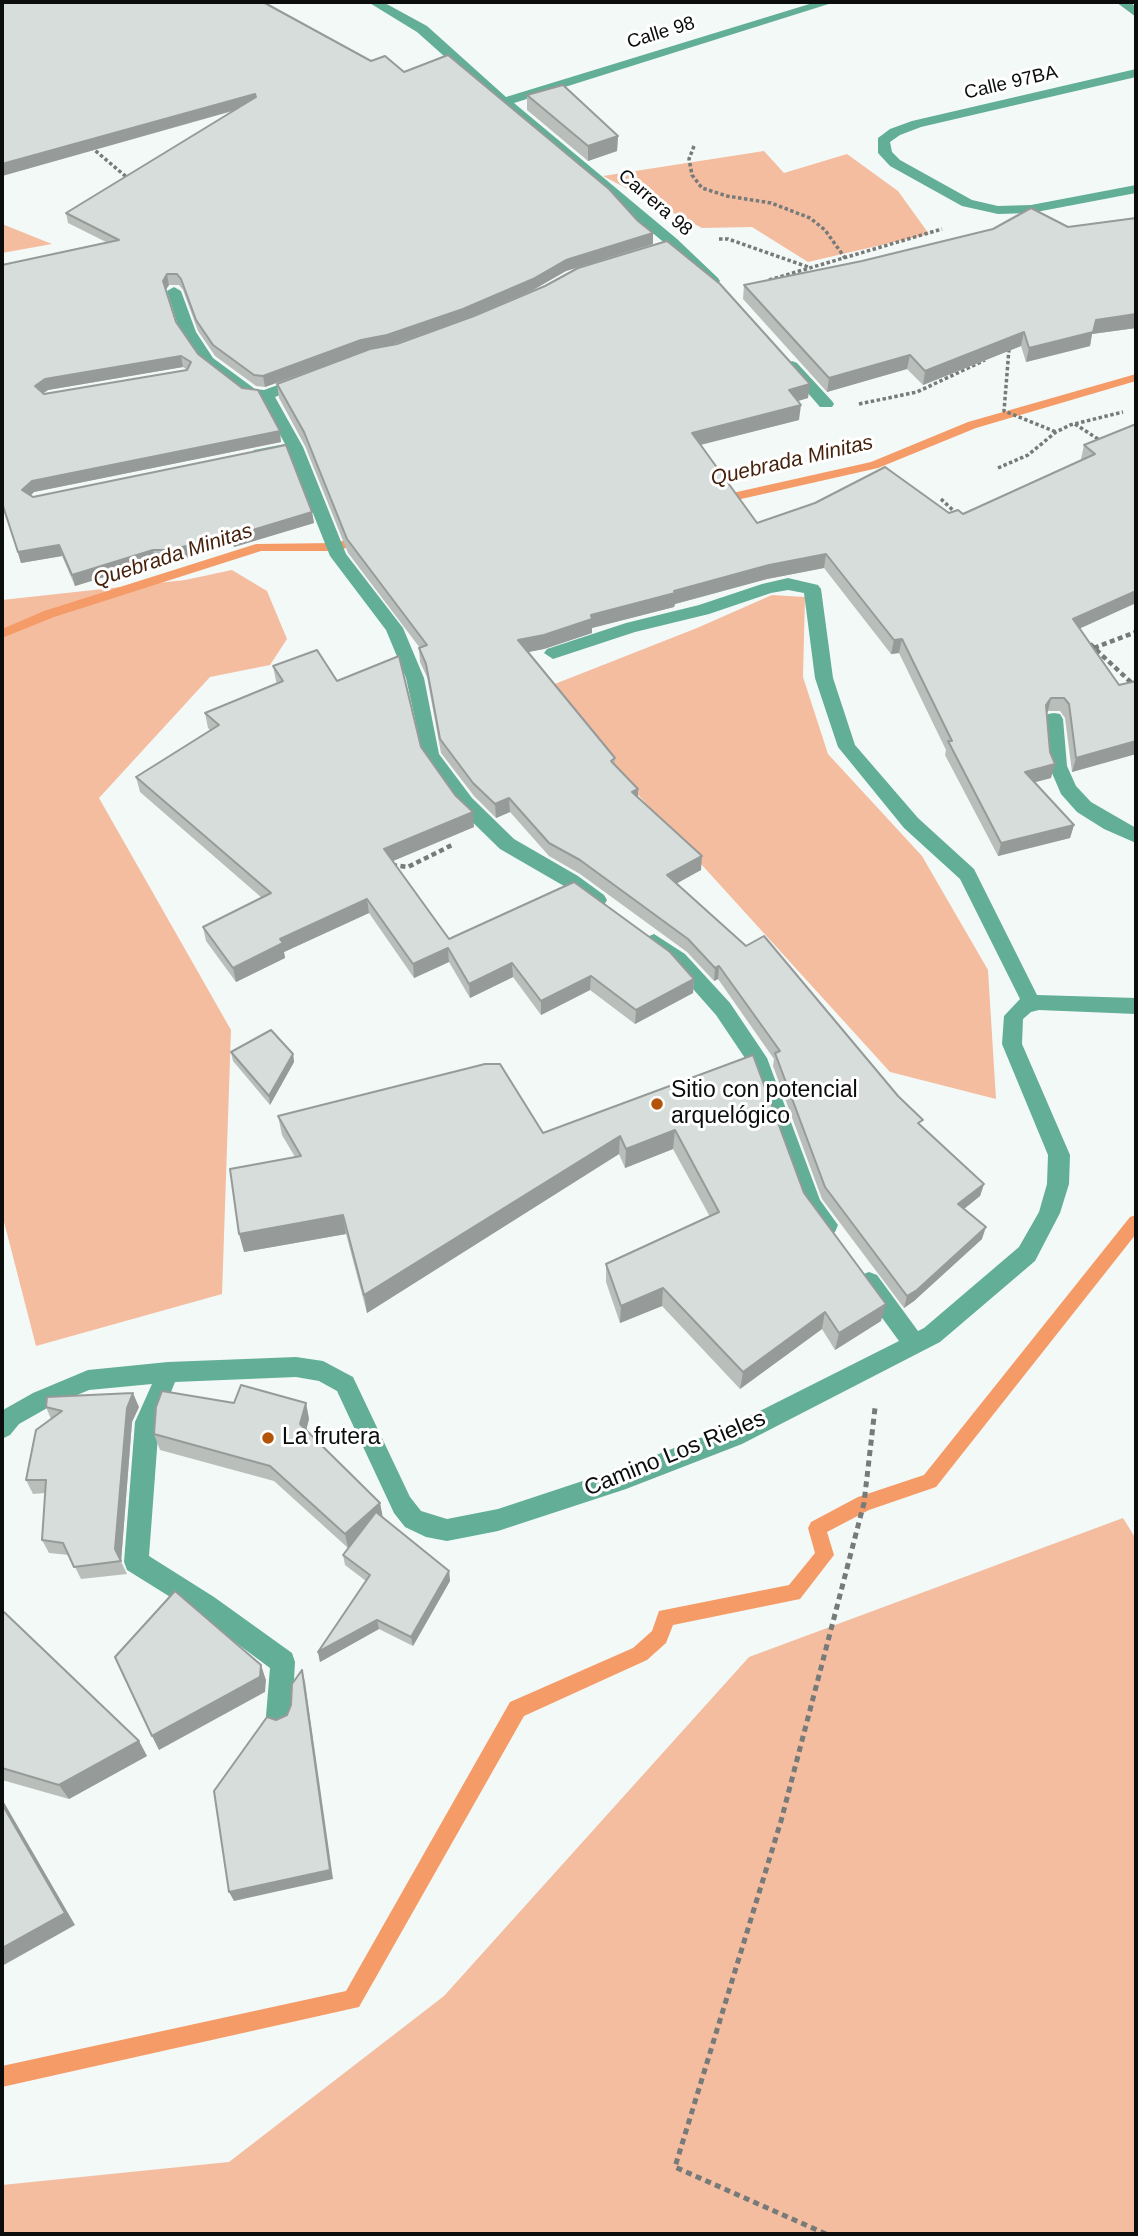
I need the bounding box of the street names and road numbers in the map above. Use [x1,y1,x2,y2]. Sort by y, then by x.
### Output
street label: Calle 98 [624,12,698,54]
street label: Calle 97BA [962,61,1060,105]
street label: Carrera 98 [613,165,697,241]
street label: Camino Los Rieles [580,1405,770,1503]

